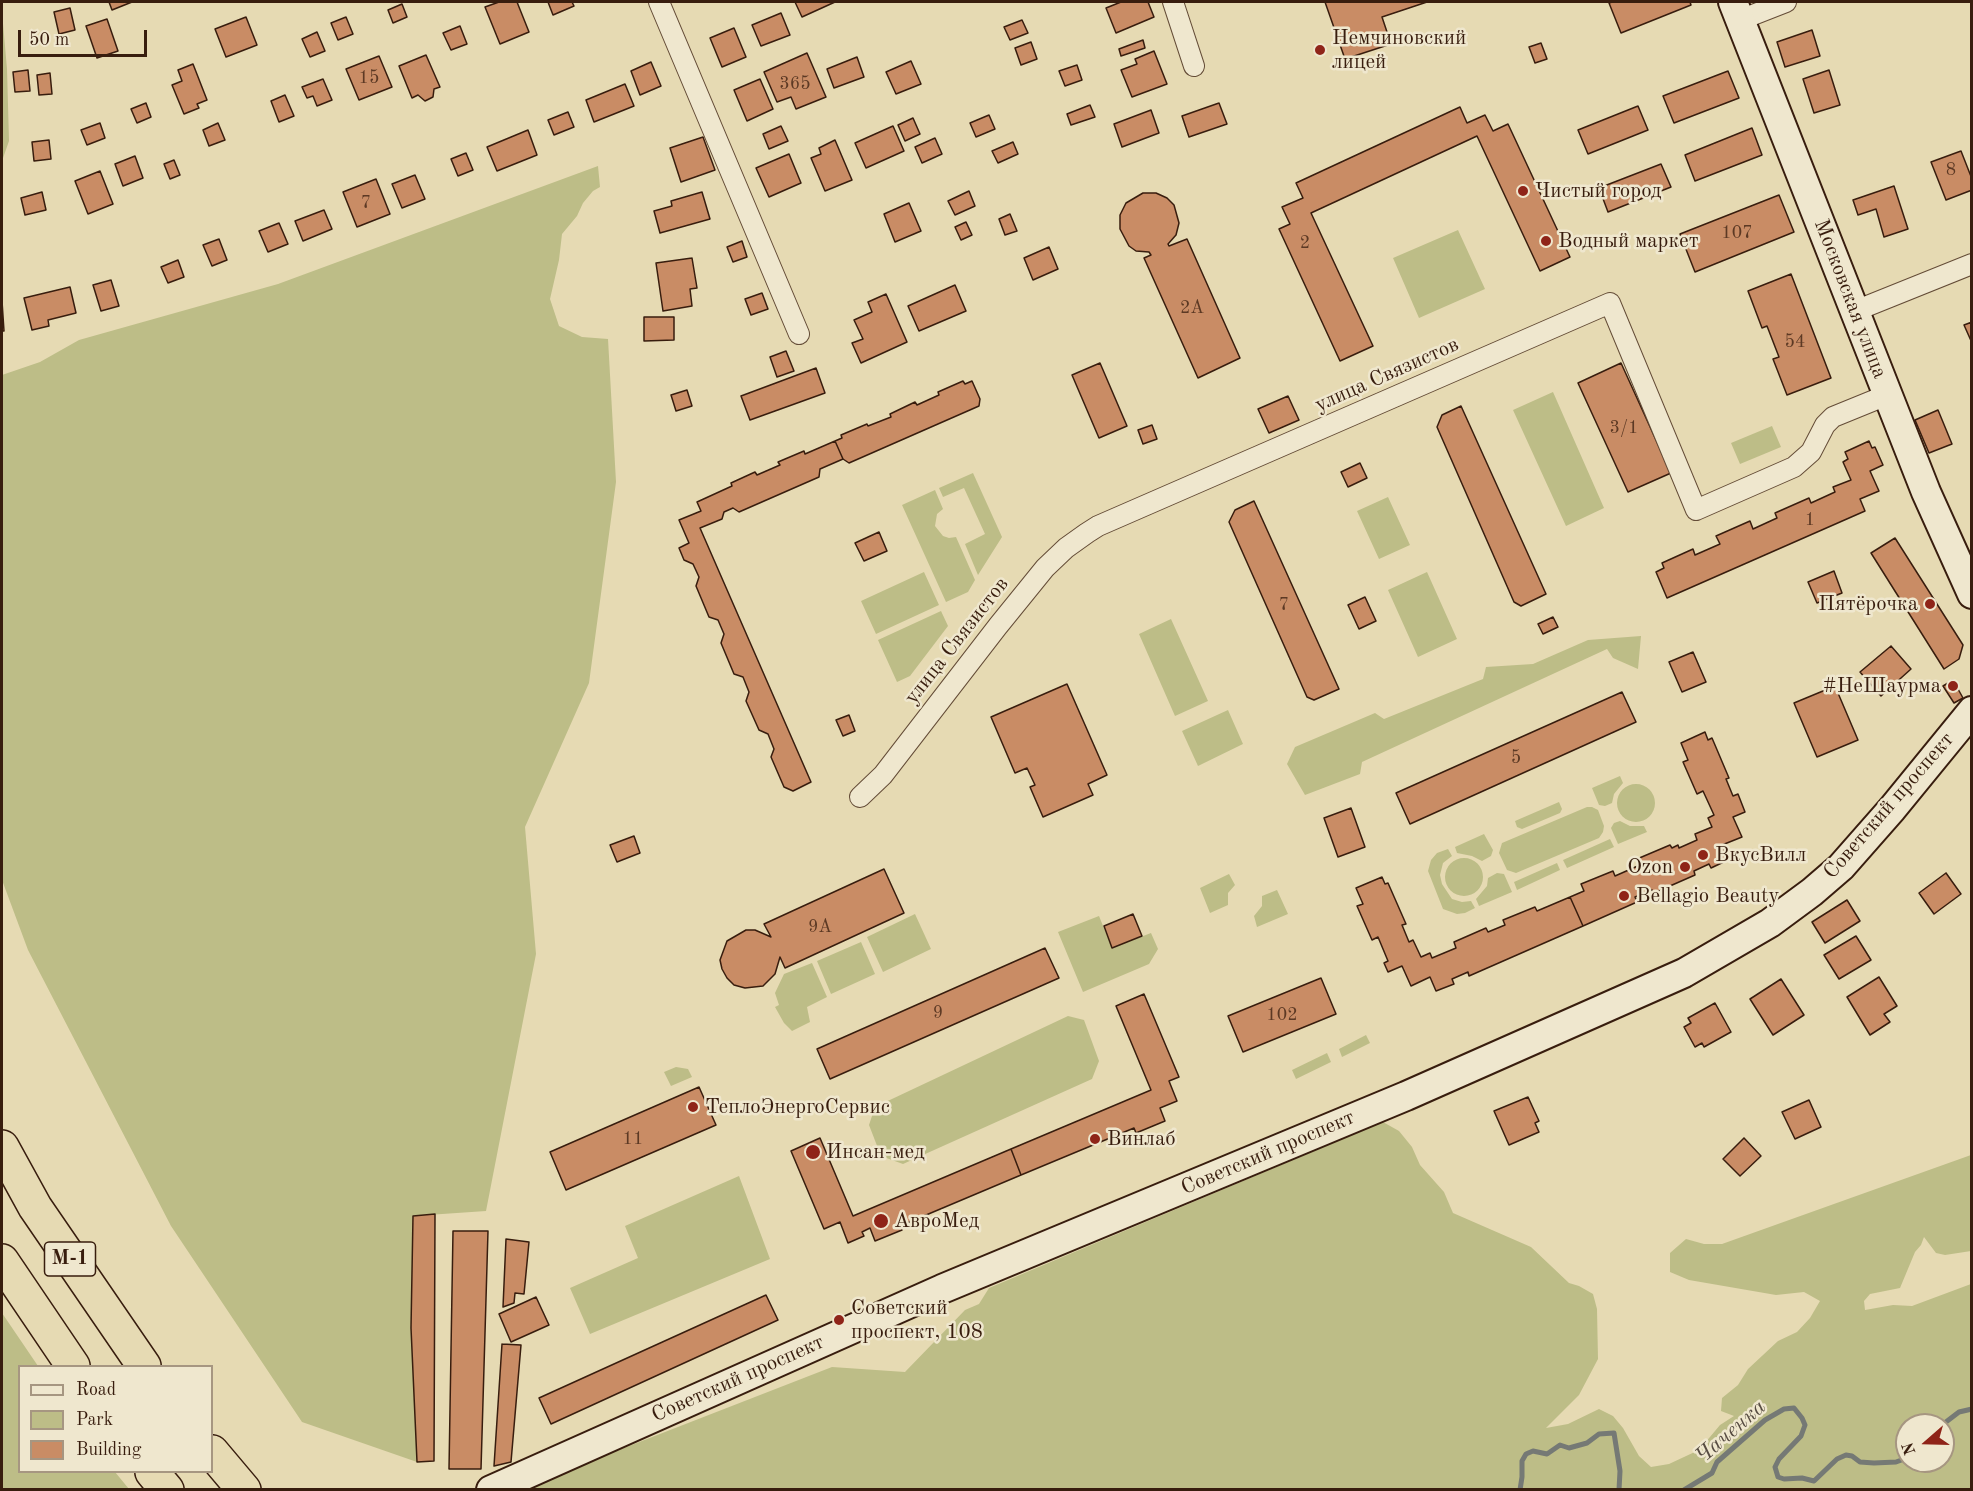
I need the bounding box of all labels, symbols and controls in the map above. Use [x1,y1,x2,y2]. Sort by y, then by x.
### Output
scale bar [21,18,150,56]
place label: Немчиновский лицей [1332,25,1466,75]
text: 50 m [29,31,69,49]
marker: Немчиновский лицей [1313,43,1327,57]
house number: 15 [359,67,379,89]
house number: 365 [779,73,811,95]
house number: 8 [1946,159,1956,181]
place label: Чистый город [1535,178,1661,204]
marker: Чистый город [1516,184,1530,198]
house number: 7 [361,192,371,214]
street label: Московская улица [1808,216,1892,382]
house number: 107 [1721,222,1753,244]
place label: Водный маркет [1558,228,1699,254]
house number: 2 [1300,232,1310,254]
marker: Водный маркет [1539,234,1553,248]
house number: 2А [1180,297,1204,319]
house number: 54 [1785,331,1805,353]
street label: улица Связистов [1311,332,1463,418]
house number: 3/1 [1610,417,1638,439]
house number: 1 [1805,509,1815,531]
street label: улица Связистов [899,572,1015,710]
place label: Пятёрочка [1818,591,1918,617]
house number: 7 [1279,594,1289,616]
marker: Пятёрочка [1923,597,1937,611]
place label: #НеШаурма [1822,673,1941,699]
marker: #НеШаурма [1946,679,1960,693]
street label: Советский проспект [1819,728,1959,884]
house number: 5 [1511,747,1521,769]
place label: ВкусВилл [1715,842,1806,868]
marker: ВкусВилл [1696,848,1710,862]
place label: Ozon [1627,854,1673,880]
marker: Ozon [1678,860,1692,874]
place label: Bellagio Beauty [1636,883,1779,909]
marker: Bellagio Beauty [1617,889,1631,903]
house number: 9А [808,916,832,938]
house number: 9 [933,1002,943,1024]
house number: 102 [1266,1004,1298,1026]
place label: ТеплоЭнергоСервис [705,1094,890,1120]
marker: ТеплоЭнергоСервис [686,1100,700,1114]
street label: Советский проспект [1178,1105,1358,1201]
place label: Винлаб [1107,1126,1176,1152]
house number: 11 [623,1128,643,1150]
marker: Винлаб [1088,1132,1102,1146]
place label: Инсан-мед [826,1139,925,1165]
marker: Инсан-мед [804,1143,822,1161]
place label: АвроМед [894,1208,979,1234]
marker: АвроМед [872,1212,890,1230]
road number: М-1 [44,1242,96,1276]
place label: Советский проспект, 108 [851,1295,983,1345]
marker: Советский проспект, 108 [832,1313,846,1327]
street label: Советский проспект [648,1330,828,1428]
legend [18,1365,213,1473]
text: Road [76,1381,116,1399]
water label: Чаченка [1690,1394,1772,1470]
text: Park [76,1411,113,1429]
north arrow [1895,1413,1955,1473]
text: N [1900,1440,1920,1457]
text: Building [76,1441,141,1459]

